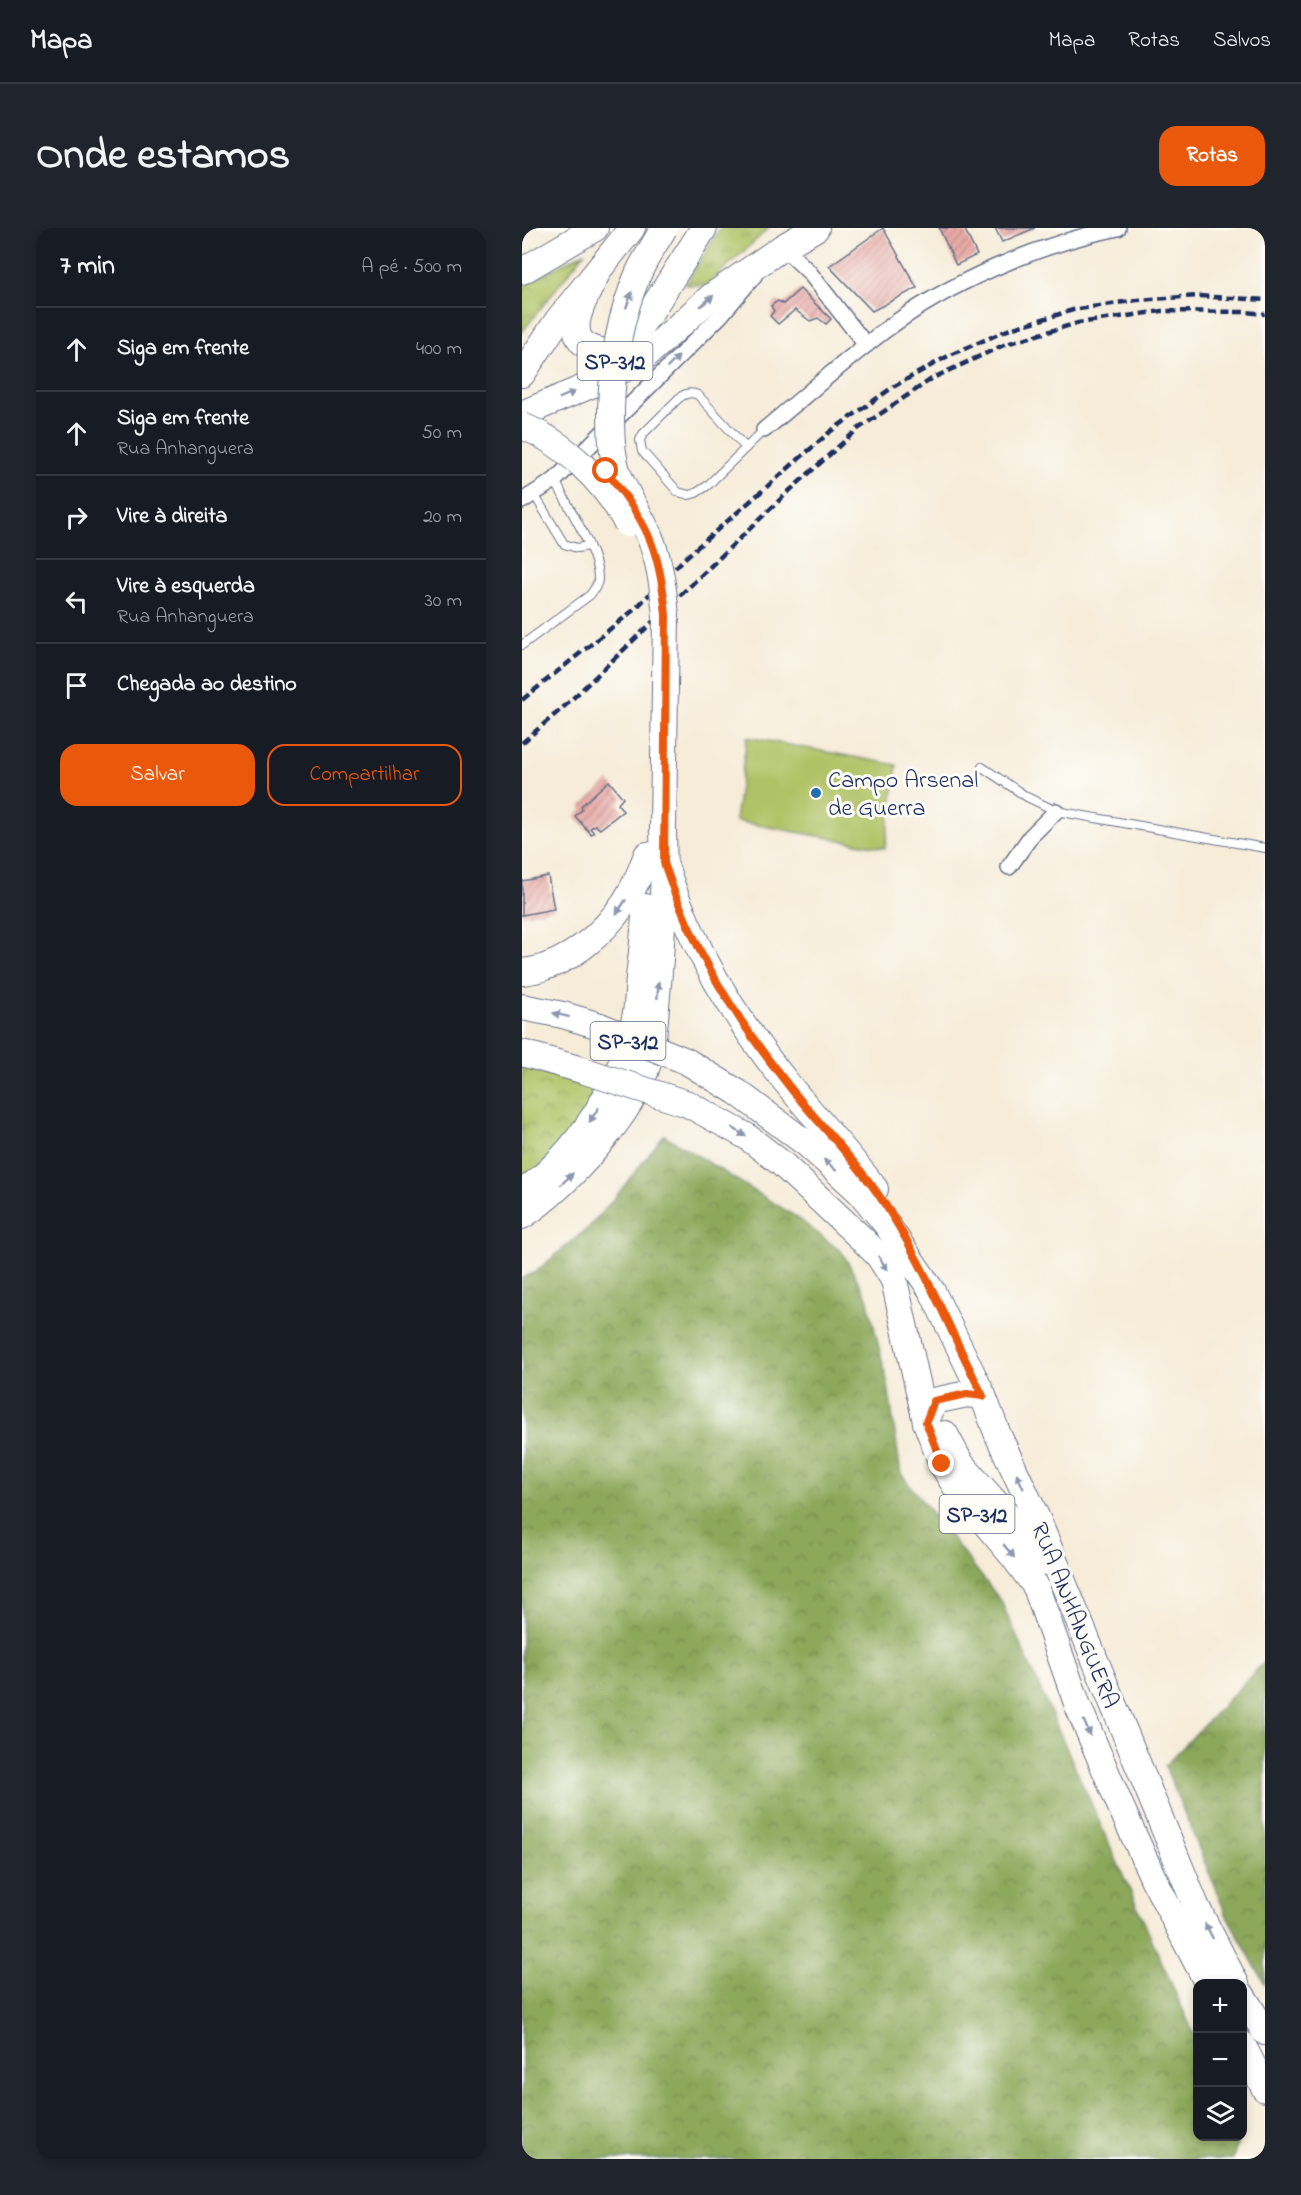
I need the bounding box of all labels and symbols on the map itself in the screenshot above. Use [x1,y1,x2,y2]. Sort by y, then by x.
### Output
one-way arrow [624,291,634,309]
one-way arrow [699,295,714,308]
road number: SP-312 [578,342,652,380]
one-way arrow [665,356,679,370]
one-way arrow [558,390,576,399]
route start [592,457,618,483]
place label: Campo Arsenal de Guerra [828,764,978,827]
marker: Campo Arsenal de Guerra [809,786,823,800]
one-way arrow [615,899,626,915]
one-way arrow [653,981,663,1000]
one-way arrow [552,1009,571,1019]
road number: SP-312 [590,1022,666,1060]
one-way arrow [589,1106,600,1123]
one-way arrow [731,1127,747,1138]
one-way arrow [823,1159,838,1172]
one-way arrow [560,1172,575,1186]
one-way arrow [877,1255,888,1271]
route end [928,1450,954,1476]
one-way arrow [1015,1471,1025,1489]
road number: SP-312 [940,1495,1014,1533]
street label: RUA ANHANGUERA [1020,1518,1127,1714]
one-way arrow [1002,1543,1015,1559]
one-way arrow [1082,1719,1092,1737]
one-way arrow [1204,1923,1214,1940]

